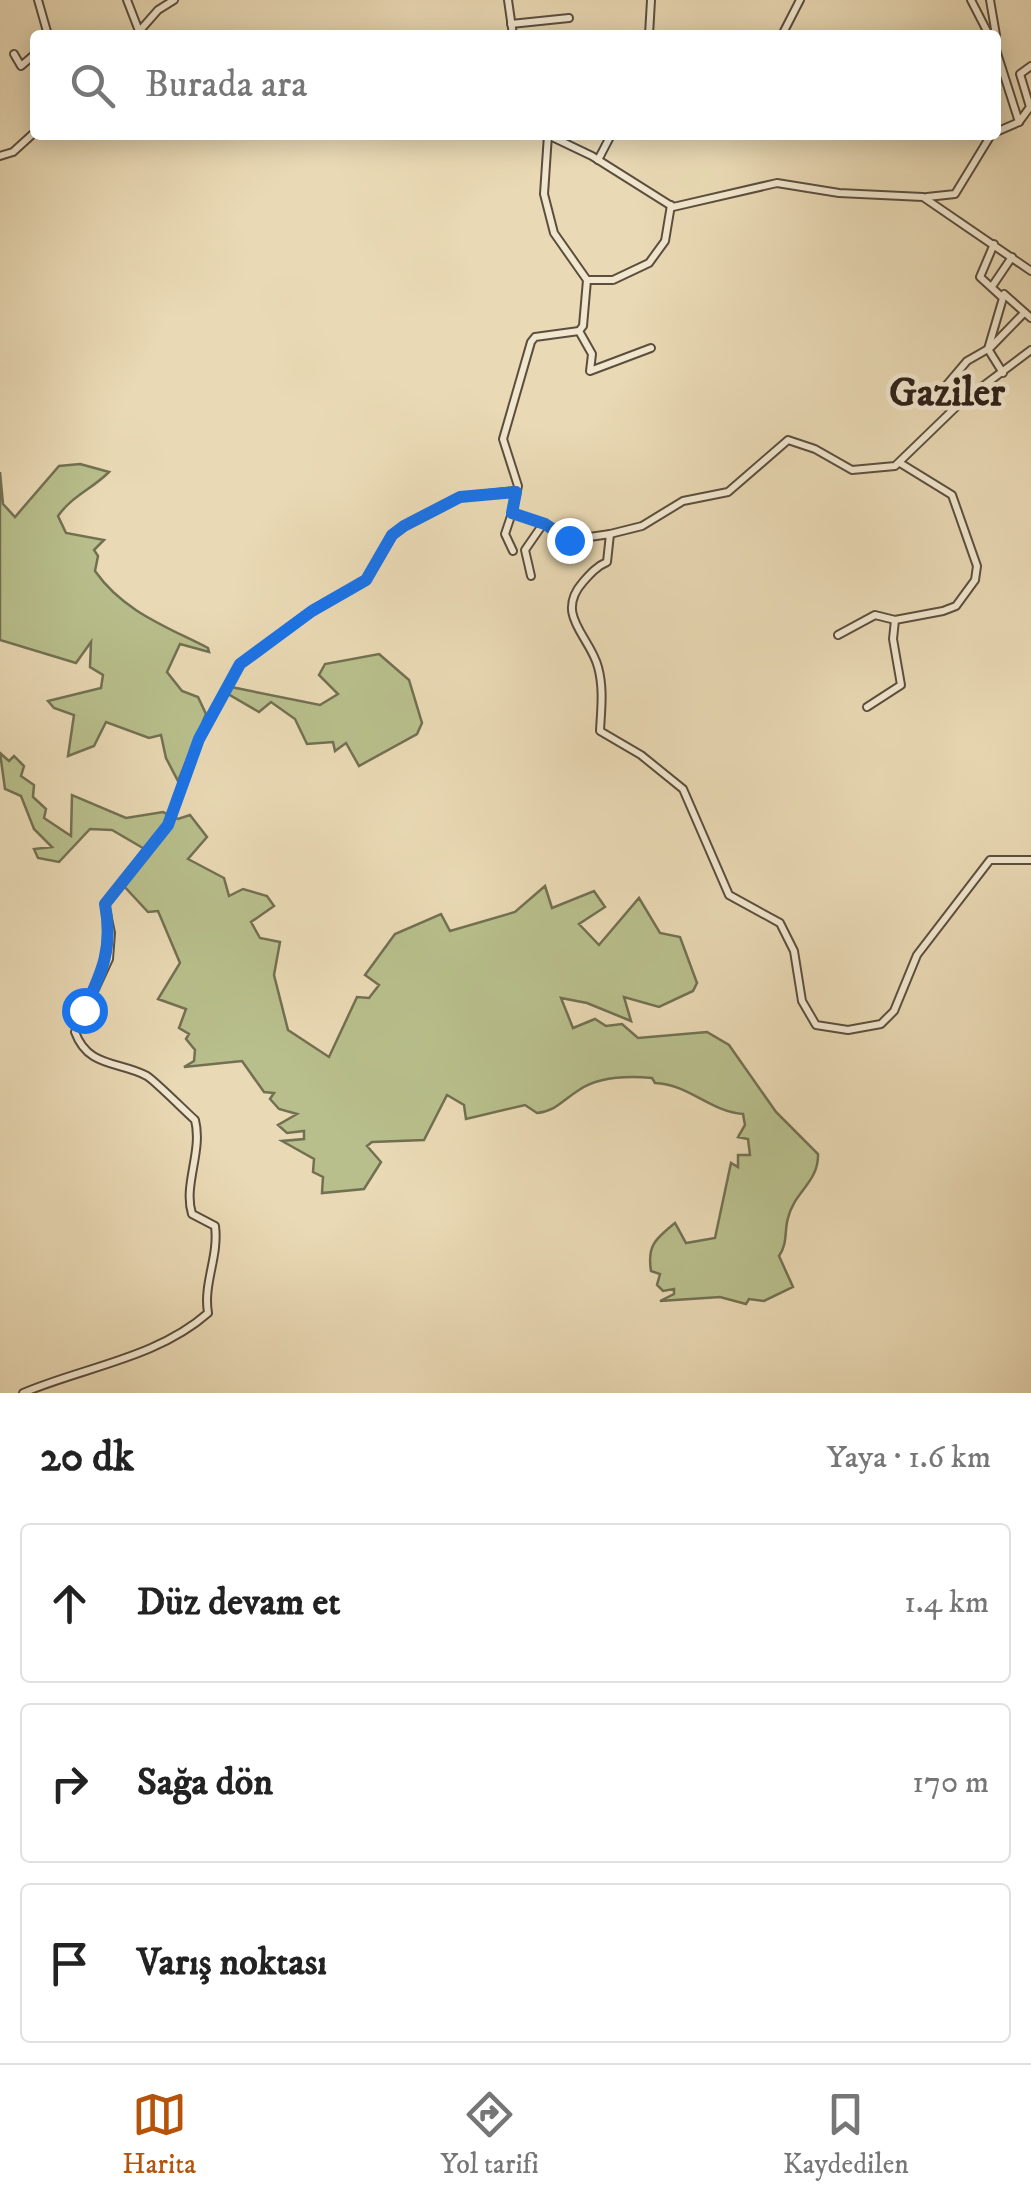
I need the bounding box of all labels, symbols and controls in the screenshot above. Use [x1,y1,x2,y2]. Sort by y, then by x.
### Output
search box [30,30,1001,140]
icon: search [65,58,120,113]
text: Burada ara [145,61,307,109]
district label: Gaziler [889,369,1006,419]
route end [547,518,593,564]
route start [62,988,108,1034]
text: 20 dk [40,1432,134,1484]
text: Yaya · 1.6 km [826,1438,991,1478]
icon: ahead [42,1576,97,1631]
text: Düz devam et [137,1579,340,1627]
text: 1.4 km [904,1583,989,1623]
icon: right [42,1756,97,1811]
text: Sağa dön [137,1759,273,1807]
text: 170 m [912,1763,989,1803]
icon: arrive [42,1936,97,1991]
text: Varış noktası [137,1939,327,1987]
tab: Harita [122,2087,196,2182]
tab: Yol tarifi [440,2087,539,2182]
tab: Kaydedilen [783,2087,909,2182]

